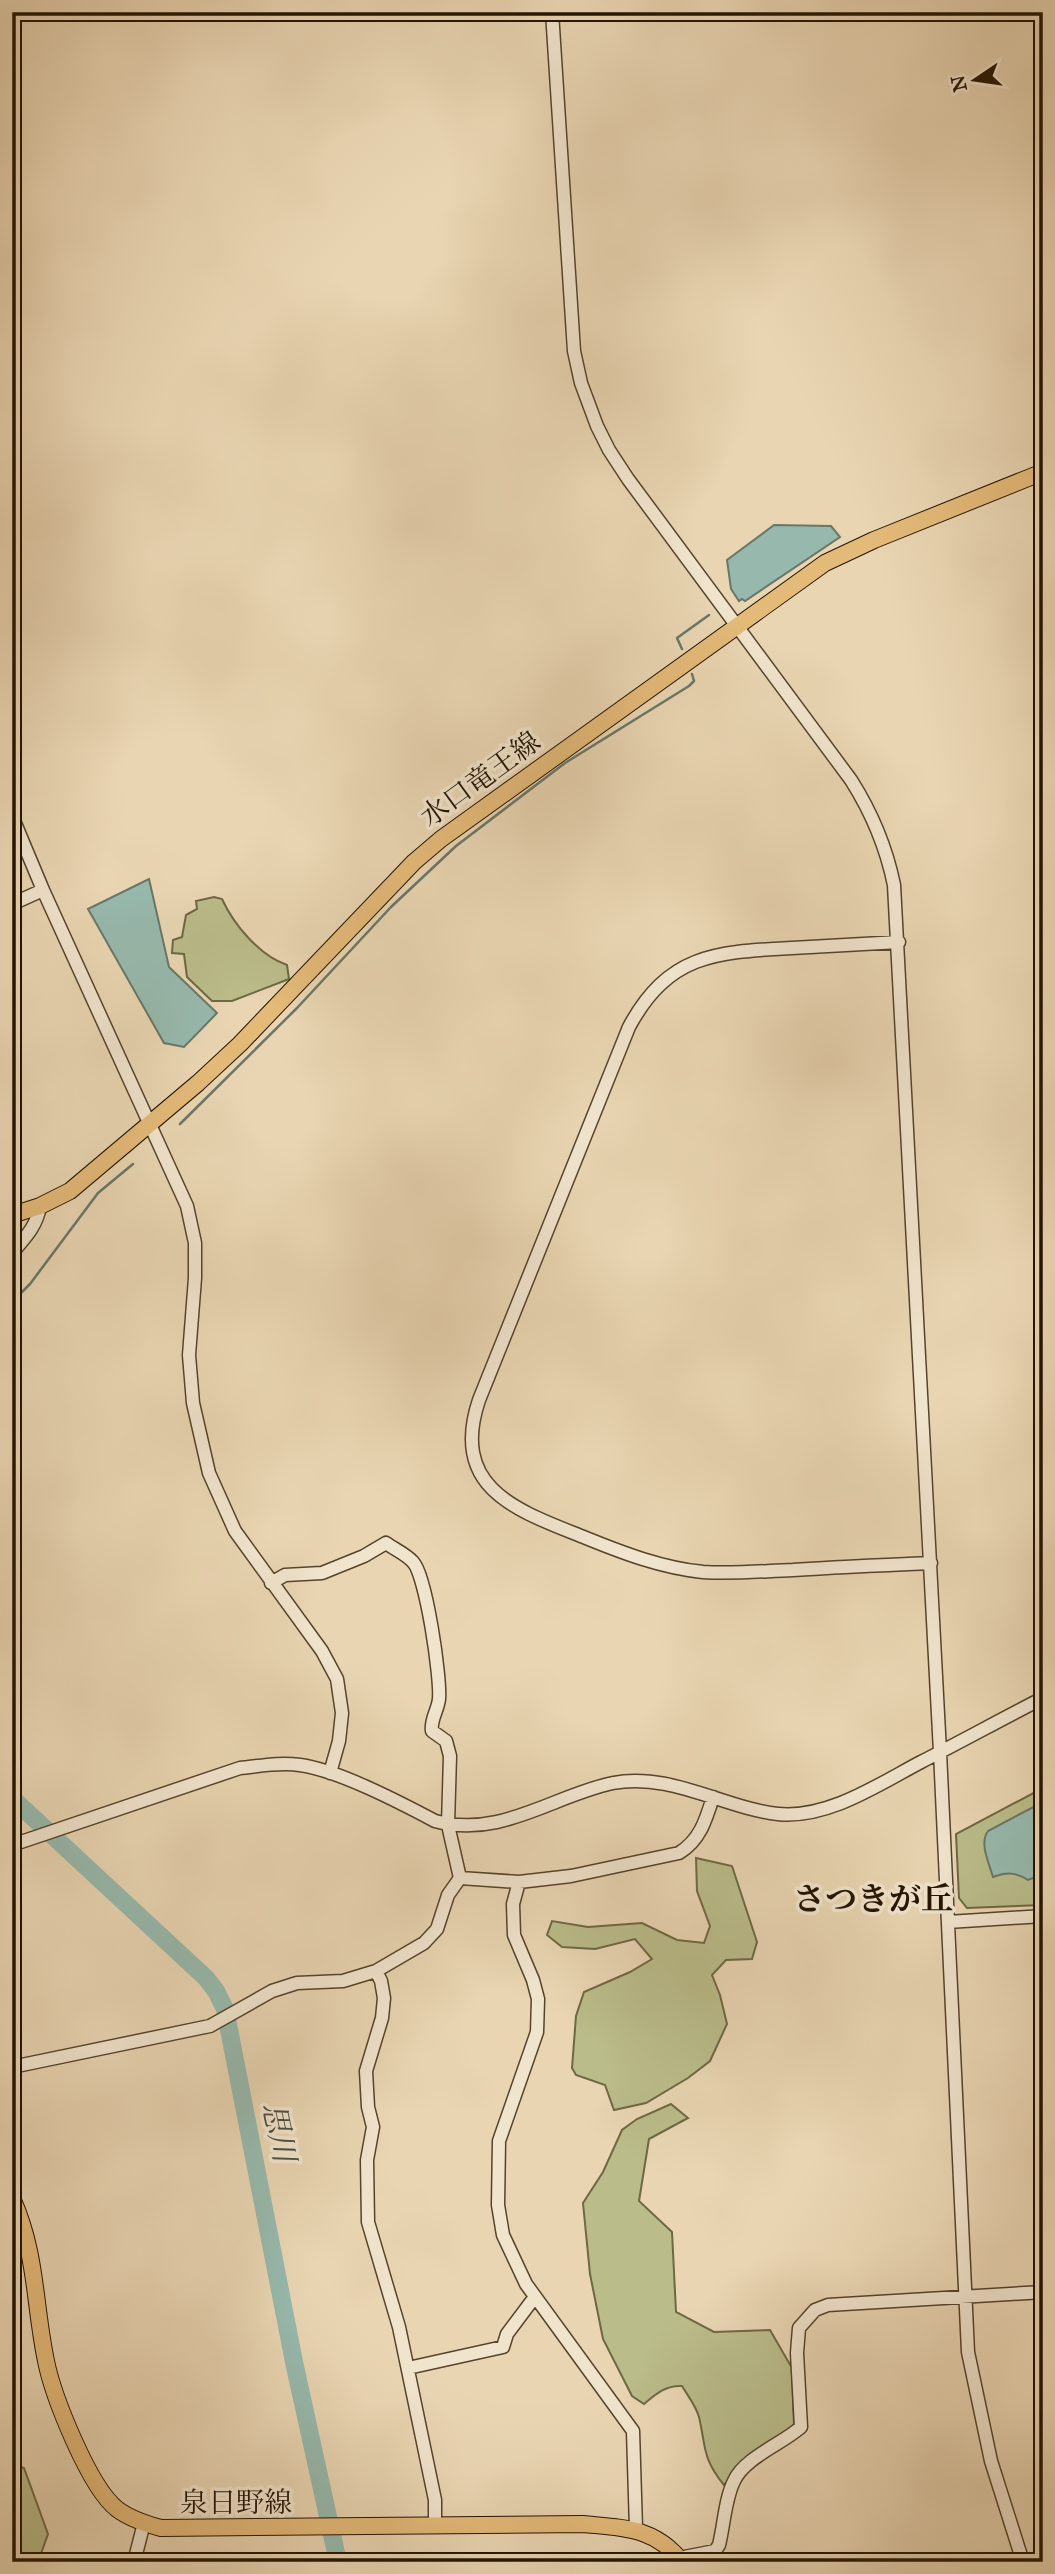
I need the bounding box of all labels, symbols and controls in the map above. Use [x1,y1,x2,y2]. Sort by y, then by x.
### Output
north arrow [940,46,1010,116]
text: N [946,73,972,94]
street label: 水口竜王線 [413,724,547,834]
district label: さつきが丘 [793,1880,953,1919]
water label: 思川 [255,2099,303,2168]
street label: 泉日野線 [180,2485,292,2520]

